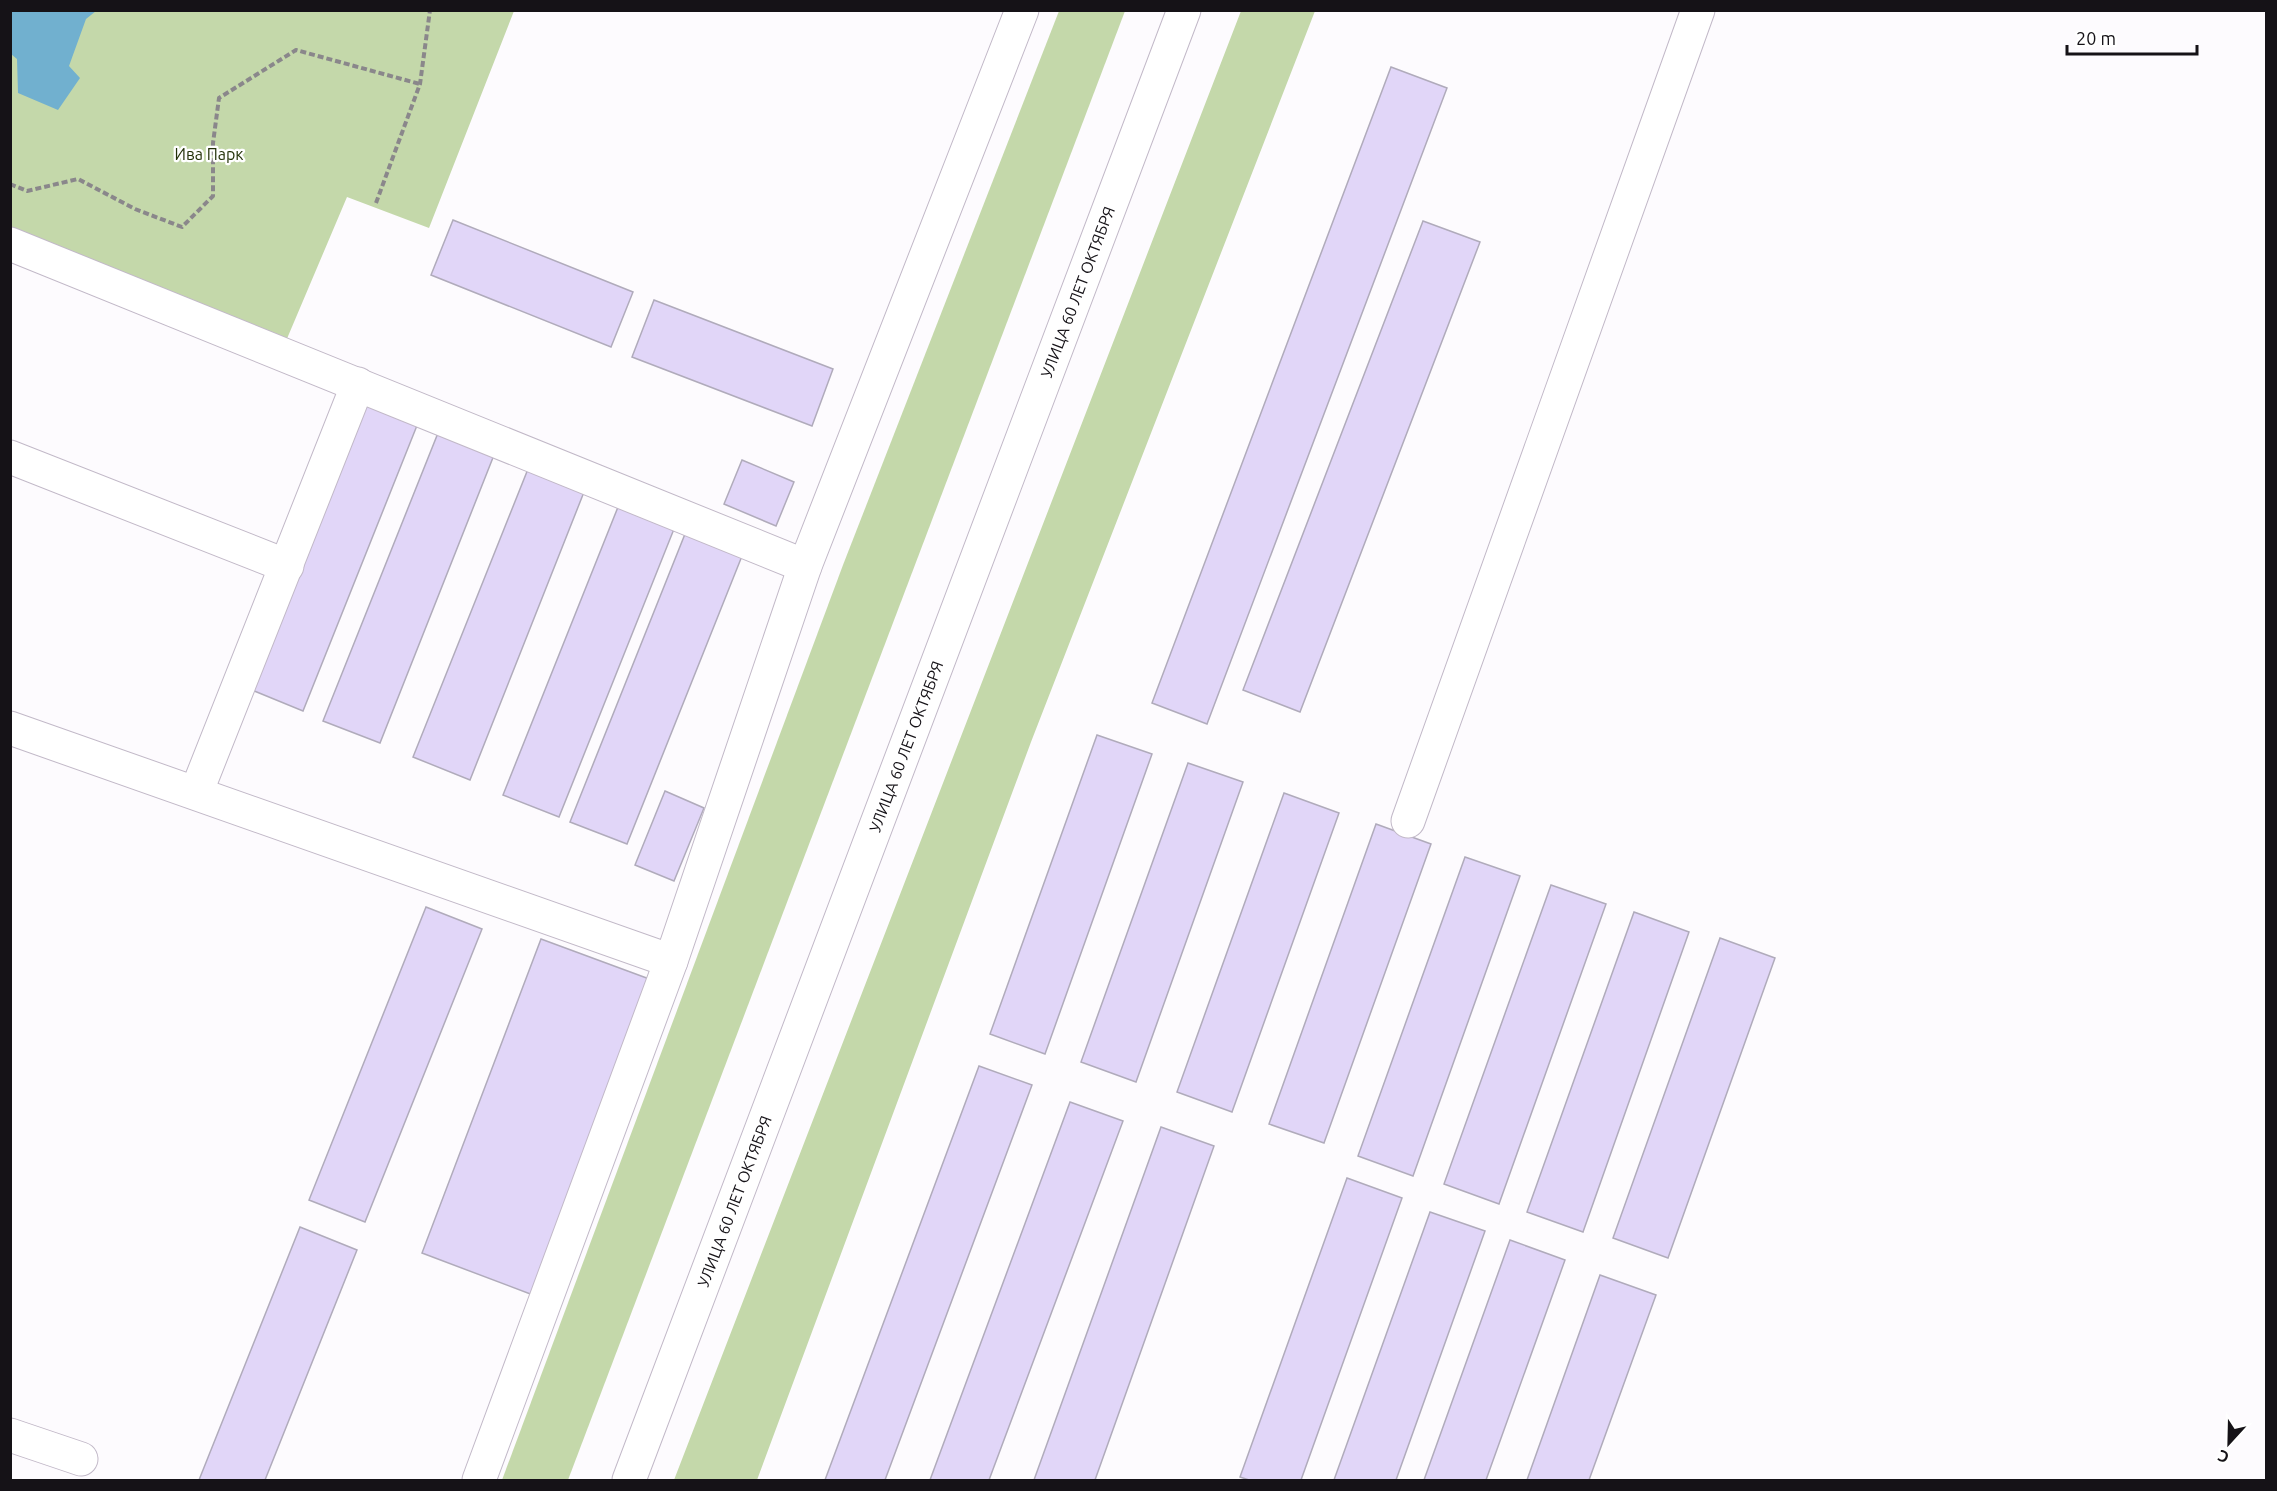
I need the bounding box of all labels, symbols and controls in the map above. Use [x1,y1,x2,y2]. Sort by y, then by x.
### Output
scale bar [2067,18,2198,56]
text: 20 m [2076,28,2116,48]
park label: Ива Парк [174,145,244,163]
street label: УЛИЦА 60 ЛЕТ ОКТЯБРЯ [1037,204,1118,380]
street label: УЛИЦА 60 ЛЕТ ОКТЯБРЯ [865,658,946,835]
street label: УЛИЦА 60 ЛЕТ ОКТЯБРЯ [694,1113,775,1289]
north arrow [2199,1413,2259,1473]
text: С [2215,1447,2231,1467]

